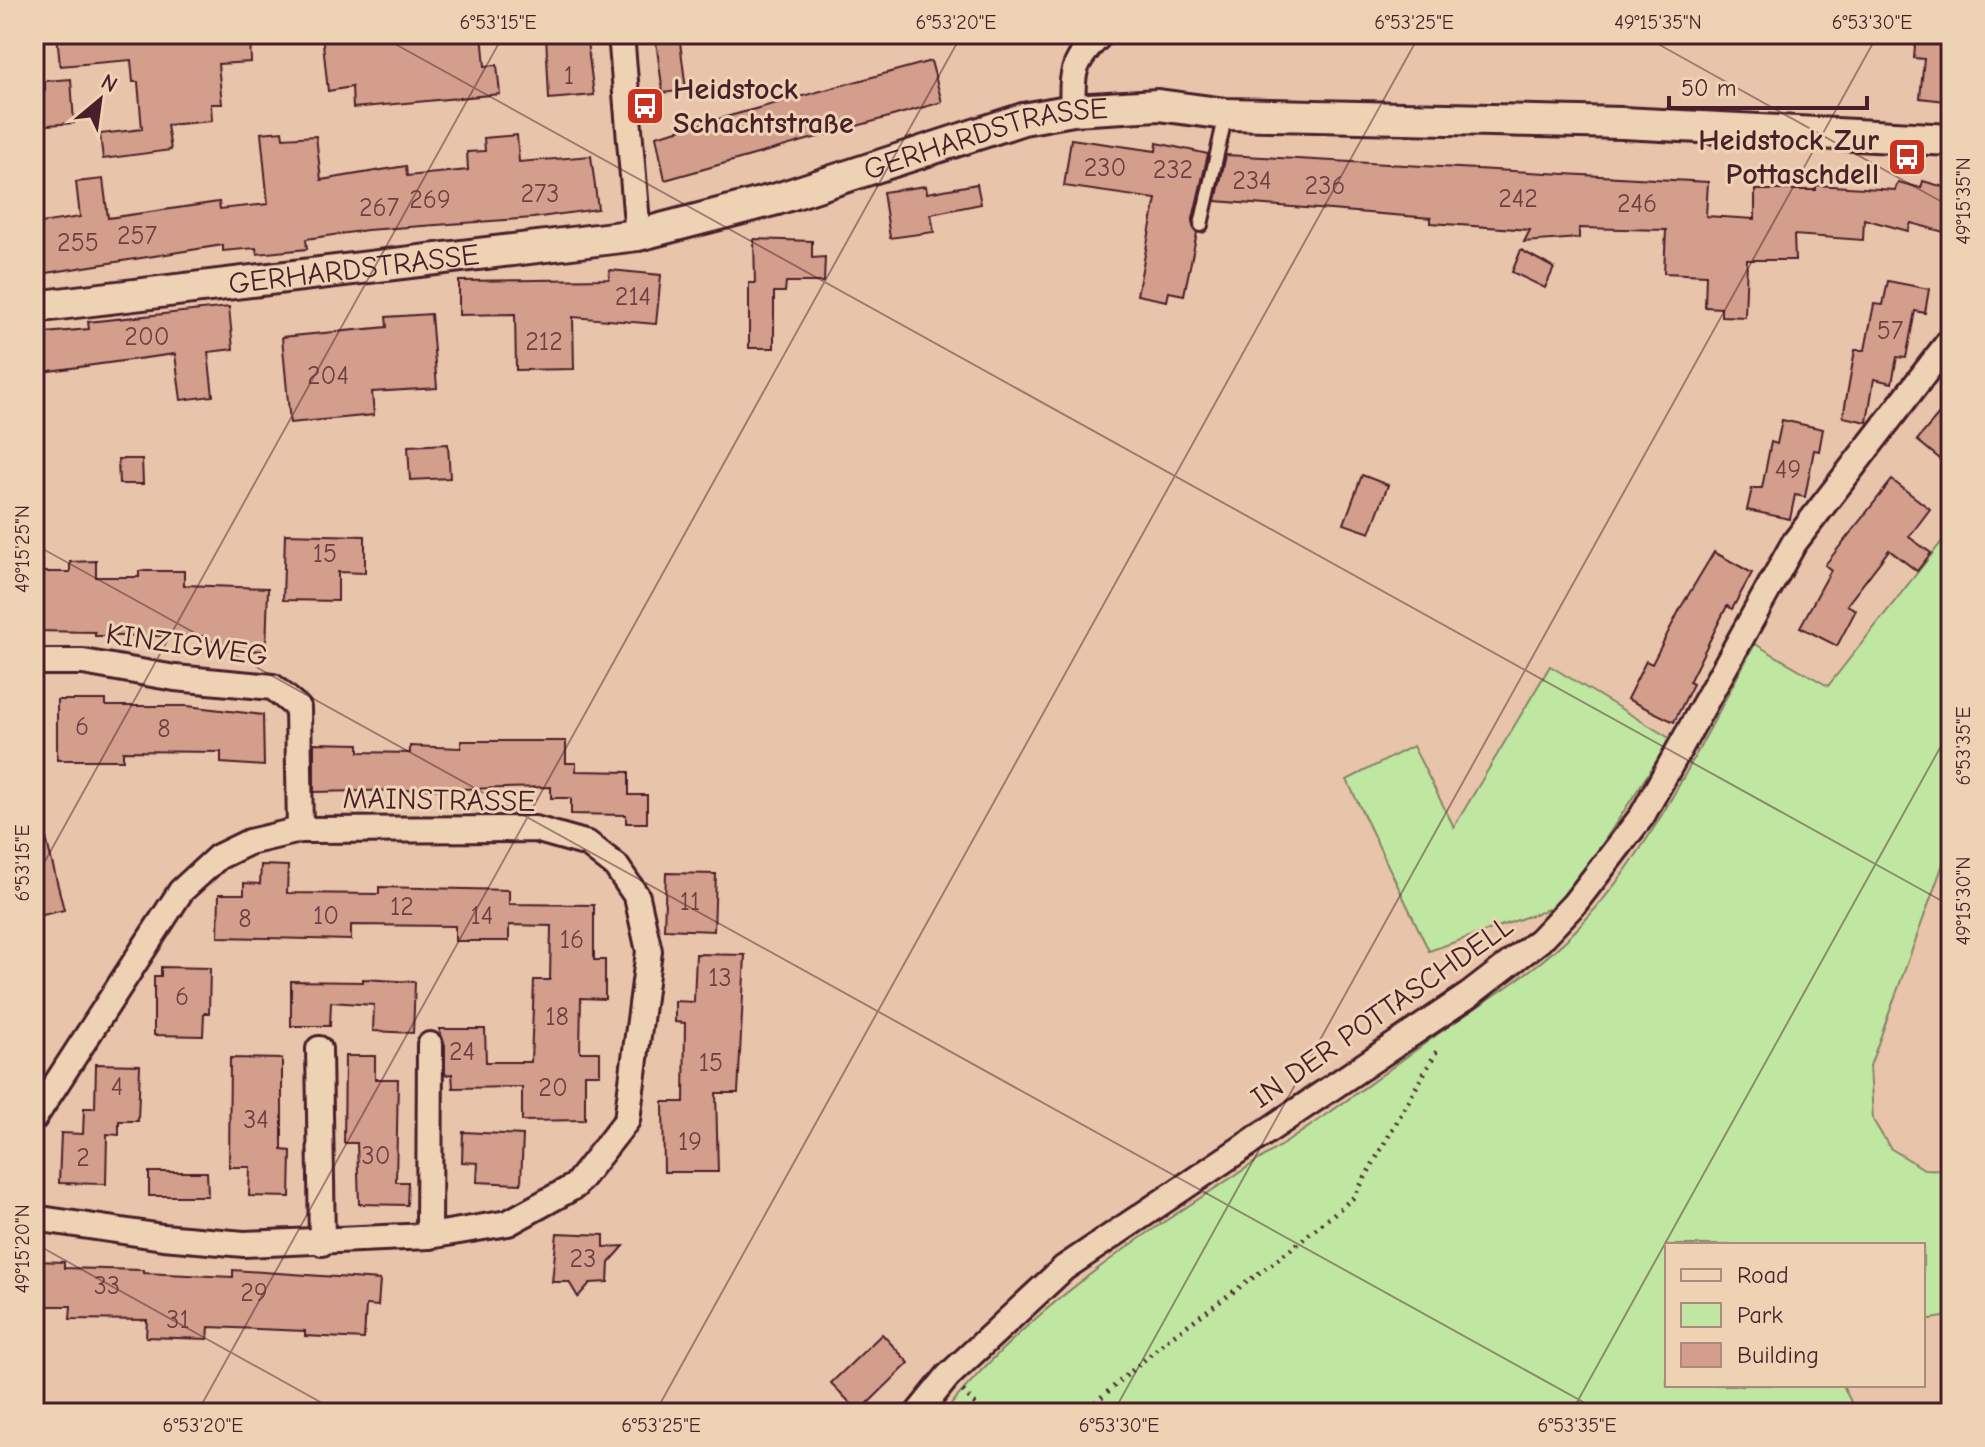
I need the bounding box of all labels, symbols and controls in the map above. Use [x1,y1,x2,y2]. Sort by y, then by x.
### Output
text: 6°53'15"E [460,11,536,34]
text: 6°53'20"E [916,11,996,34]
text: 6°53'25"E [1374,11,1454,34]
text: 49°15'35"N [1614,11,1702,34]
text: 6°53'30"E [1832,11,1912,34]
north arrow [60,60,140,140]
scale bar [1669,60,1867,110]
house number: 1 [564,61,574,91]
text: N [97,69,122,98]
place label: Heidstock Schachtstraße [673,72,854,141]
text: 50 m [1681,74,1737,102]
bus stop icon: Heidstock Schachtstraße [624,85,666,127]
street label: GERHARDSTRASSE [859,90,1109,187]
place label: Heidstock Zur Pottaschdell [1698,123,1879,192]
bus stop icon: Heidstock Zur Pottaschdell [1886,136,1928,178]
house number: 230 [1084,153,1126,183]
house number: 232 [1153,155,1193,185]
text: 49°15'35"N [1952,157,1975,245]
house number: 234 [1232,166,1272,196]
house number: 236 [1305,171,1345,201]
house number: 273 [520,179,560,209]
house number: 242 [1498,184,1538,214]
house number: 269 [409,185,451,215]
house number: 246 [1617,189,1657,219]
house number: 267 [359,193,399,223]
house number: 257 [117,221,157,251]
house number: 255 [57,228,99,258]
street label: GERHARDSTRASSE [226,237,481,301]
house number: 214 [615,282,651,312]
house number: 57 [1877,316,1903,346]
house number: 200 [124,322,170,352]
house number: 212 [525,327,563,357]
house number: 204 [307,361,349,391]
house number: 49 [1775,455,1801,485]
text: 49°15'25"N [11,505,34,593]
house number: 15 [313,539,337,569]
street label: KINZIGWEG [104,616,270,674]
text: 6°53'35"E [1952,706,1975,786]
house number: 6 [75,712,89,742]
house number: 8 [157,714,171,744]
street label: MAINSTRASSE [342,781,536,819]
text: 6°53'15"E [11,825,34,901]
text: 49°15'30"N [1952,857,1975,945]
house number: 11 [680,887,700,917]
house number: 12 [390,892,414,922]
house number: 10 [313,901,339,931]
house number: 14 [471,901,493,931]
house number: 8 [238,904,252,934]
street label: IN DER POTTASCHDELL [1244,908,1520,1116]
house number: 16 [560,925,584,955]
house number: 13 [708,963,732,993]
house number: 6 [175,982,189,1012]
house number: 18 [545,1002,569,1032]
house number: 24 [449,1037,475,1067]
house number: 15 [699,1048,723,1078]
house number: 4 [111,1072,123,1102]
house number: 20 [538,1073,568,1103]
house number: 34 [243,1105,269,1135]
house number: 19 [678,1127,702,1157]
house number: 30 [362,1141,391,1171]
house number: 2 [76,1143,90,1173]
text: 49°15'20"N [11,1204,34,1294]
legend [1665,1243,1925,1387]
house number: 23 [570,1244,596,1274]
text: Road [1737,1261,1789,1289]
house number: 33 [94,1271,120,1301]
house number: 29 [240,1278,268,1308]
text: Park [1737,1301,1783,1329]
house number: 31 [166,1305,190,1335]
text: Building [1737,1341,1819,1369]
text: 6°53'20"E [163,1414,243,1437]
text: 6°53'25"E [621,1414,701,1437]
text: 6°53'30"E [1079,1414,1159,1437]
text: 6°53'35"E [1537,1414,1617,1437]

